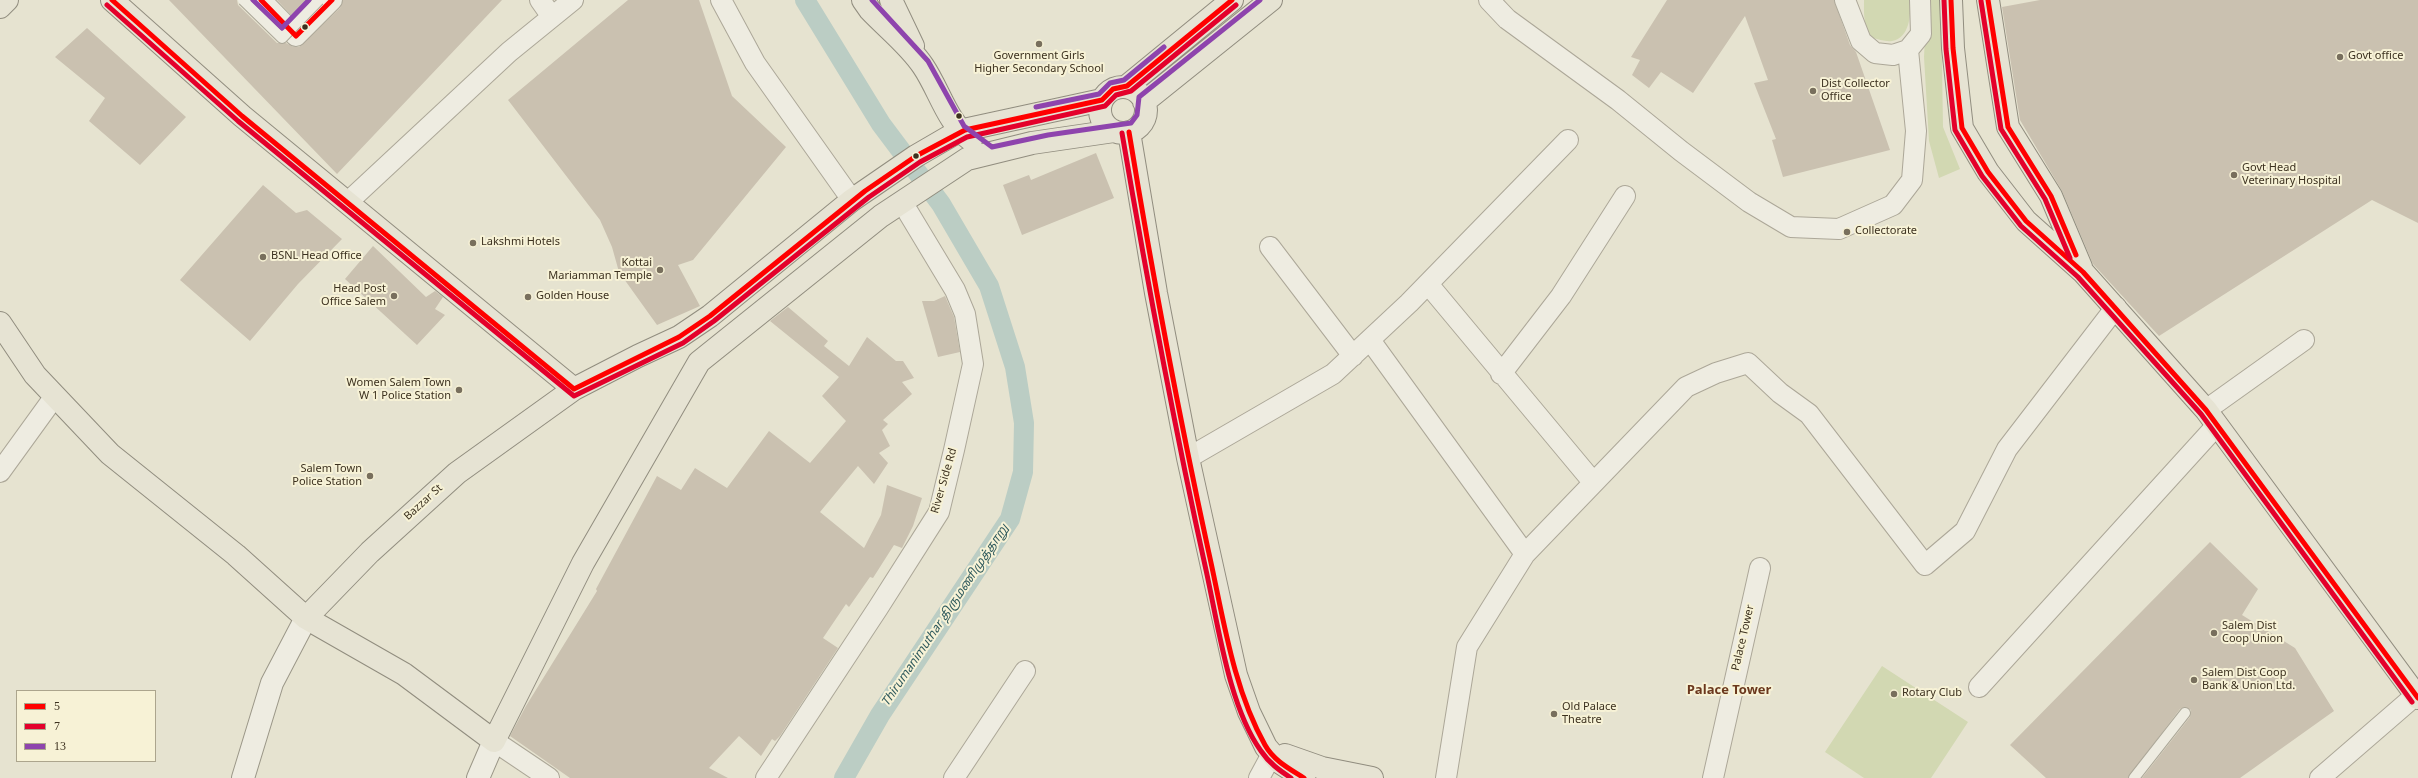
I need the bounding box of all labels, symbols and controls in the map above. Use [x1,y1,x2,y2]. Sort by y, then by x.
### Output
unlabelled marker [300,22,310,32]
marker: Government Girls Higher Secondary School [1034,39,1044,49]
place label: Government Girls Higher Secondary School [974,50,1104,76]
place label: Govt office [2348,50,2403,64]
marker: Govt office [2335,52,2345,62]
place label: Dist Collector Office [1821,78,1890,104]
marker: Dist Collector Office [1808,86,1818,96]
unlabelled marker [954,111,964,121]
unlabelled marker [911,151,921,161]
place label: Govt Head Veterinary Hospital [2242,162,2341,188]
marker: Govt Head Veterinary Hospital [2229,170,2239,180]
place label: Collectorate [1855,225,1917,239]
marker: Collectorate [1842,227,1852,237]
place label: Lakshmi Hotels [481,236,560,250]
marker: Lakshmi Hotels [468,238,478,248]
place label: BSNL Head Office [271,250,362,264]
marker: BSNL Head Office [258,252,268,262]
place label: Kottai Mariamman Temple [548,257,652,283]
marker: Kottai Mariamman Temple [655,265,665,275]
place label: Head Post Office Salem [321,283,386,309]
place label: Golden House [536,290,609,304]
marker: Head Post Office Salem [389,291,399,301]
marker: Golden House [523,292,533,302]
place label: Women Salem Town W 1 Police Station [347,377,451,403]
marker: Women Salem Town W 1 Police Station [454,385,464,395]
street label: River Side Rd [929,447,961,515]
place label: Salem Town Police Station [292,463,362,489]
marker: Salem Town Police Station [365,471,375,481]
street label: Bazzar St [402,482,446,524]
water label: Thirumanimuthar திருமணிமுத்தாறு [879,522,1013,710]
street label: Palace Tower [1730,604,1758,672]
place label: Salem Dist Coop Union [2222,620,2283,646]
marker: Salem Dist Coop Union [2209,628,2219,638]
place label: Salem Dist Coop Bank & Union Ltd. [2202,667,2295,693]
marker: Salem Dist Coop Bank & Union Ltd. [2189,675,2199,685]
district label: Palace Tower [1687,683,1771,699]
place label: Rotary Club [1902,687,1962,701]
marker: Rotary Club [1889,689,1899,699]
legend [16,690,156,762]
text: 5 [54,699,60,713]
place label: Old Palace Theatre [1562,701,1616,727]
marker: Old Palace Theatre [1549,709,1559,719]
text: 7 [54,719,60,733]
text: 13 [54,739,66,753]

